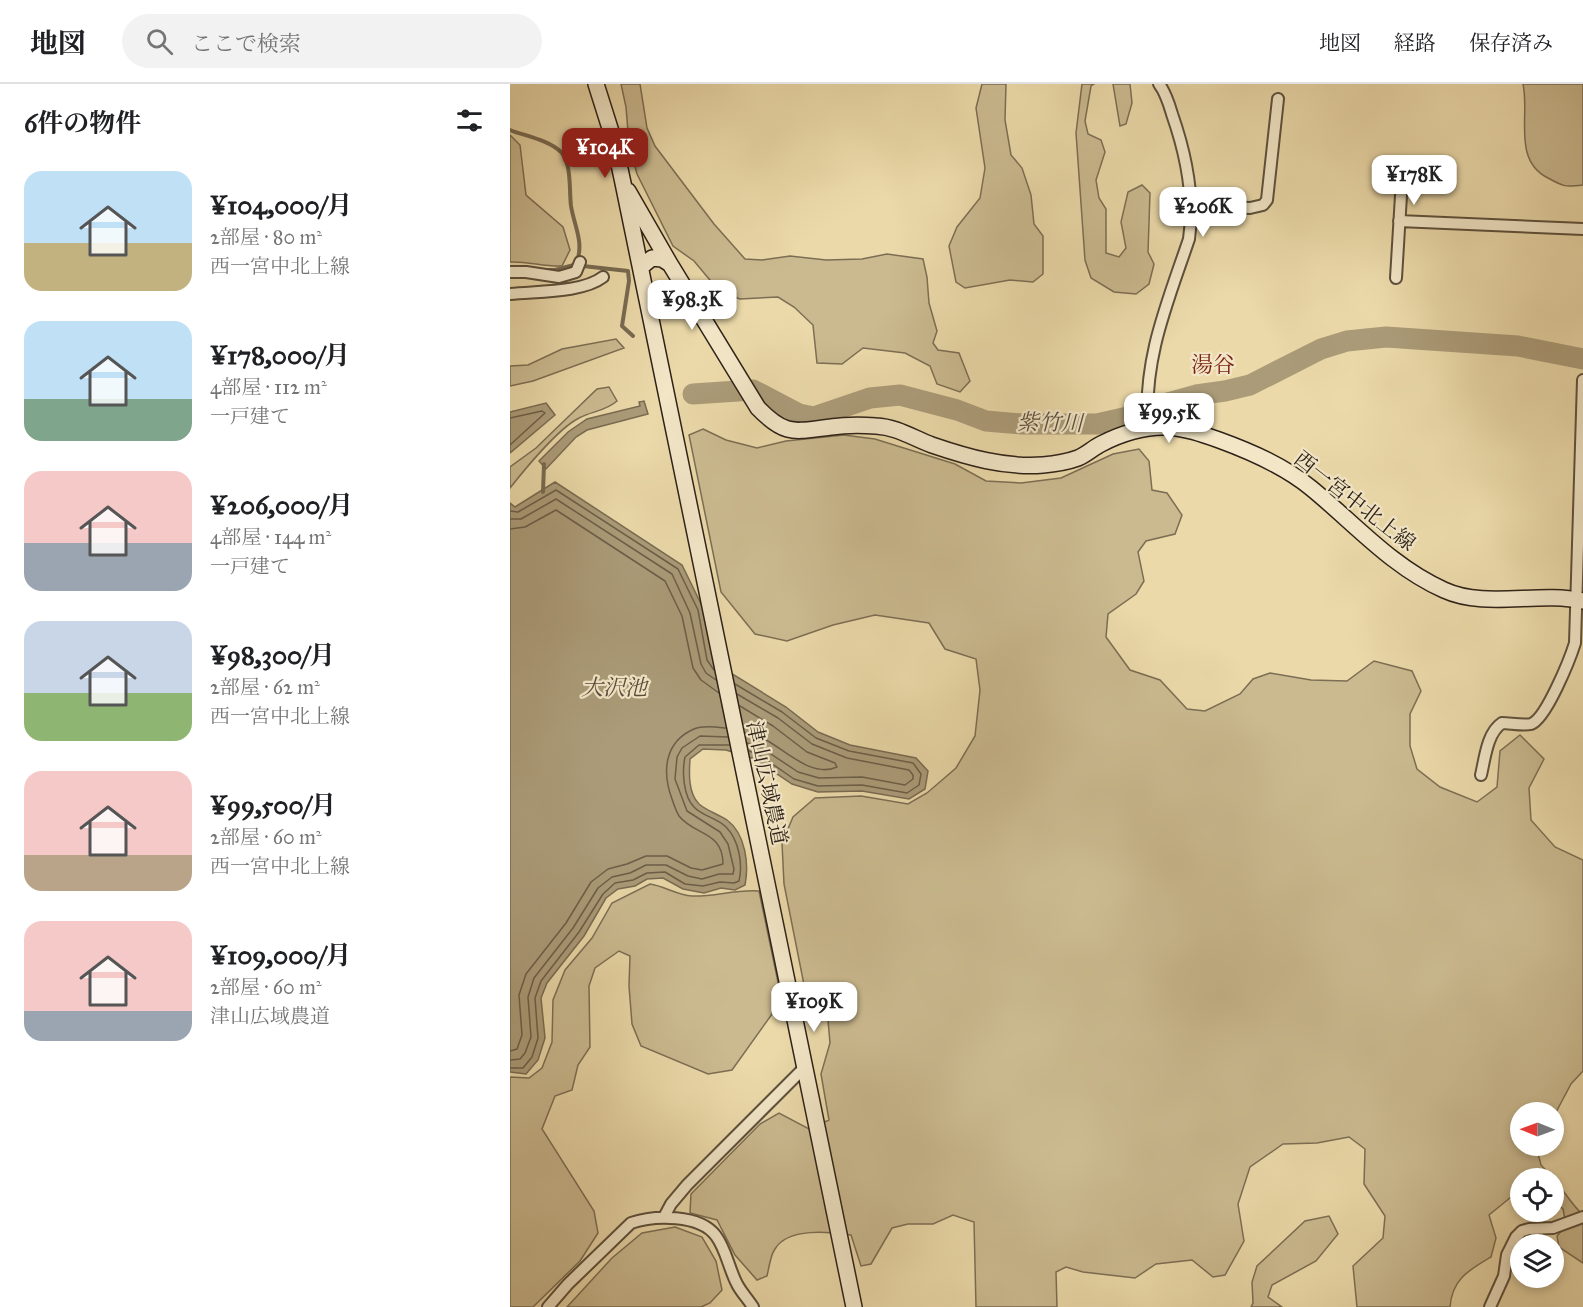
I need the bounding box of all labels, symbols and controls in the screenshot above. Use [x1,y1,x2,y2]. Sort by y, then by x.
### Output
search box [122,14,542,68]
icon: search [143,25,176,58]
text: 地図 [30,26,86,61]
text: ここで検索 [191,30,301,57]
text: 地図 [1319,30,1361,56]
text: 経路 [1394,30,1436,56]
text: 保存済み [1469,30,1553,56]
icon: filters [453,104,486,137]
text: 6件の物件 [24,107,141,139]
pin: ¥104K [563,128,647,179]
text: ¥104K [576,135,634,159]
pin: ¥178K [1372,155,1456,206]
text: ¥178K [1386,162,1442,186]
pin: ¥206K [1161,187,1245,238]
text: ¥104,000/月 [210,189,353,221]
text: ¥206K [1173,194,1233,218]
icon: home [72,195,144,267]
text: 2部屋 · 80 m² [210,225,322,249]
text: 西一宮中北上線 [210,254,350,278]
pin: ¥98.3K [643,280,741,331]
text: ¥98.3K [662,287,722,311]
text: ¥178,000/月 [210,339,350,371]
icon: home [72,345,144,417]
district label: 湯谷 [1191,351,1235,378]
text: 4部屋 · 112 m² [210,375,327,399]
pin: ¥99.5K [1120,393,1218,444]
text: ¥99.5K [1138,400,1200,424]
text: 一戸建て [210,404,290,428]
water label: 紫竹川 [1017,408,1085,437]
street label: 西一宮中北上線 [1289,446,1421,556]
text: ¥206,000/月 [210,489,353,521]
icon: home [72,495,144,567]
text: 4部屋 · 144 m² [210,525,331,549]
text: 一戸建て [210,554,290,578]
text: ¥98,300/月 [210,639,335,671]
icon: home [72,645,144,717]
water label: 大沢池 [581,674,650,701]
text: 2部屋 · 62 m² [210,675,320,699]
text: 西一宮中北上線 [210,704,350,728]
street label: 津山広域農道 [741,719,793,847]
text: ¥99,500/月 [210,789,337,821]
icon: home [72,795,144,867]
text: 2部屋 · 60 m² [210,825,322,849]
text: 西一宮中北上線 [210,854,350,878]
text: ¥109,000/月 [210,939,351,971]
icon: home [72,945,144,1017]
text: 2部屋 · 60 m² [210,975,322,999]
pin: ¥109K [772,982,856,1033]
text: ¥109K [785,989,843,1013]
text: 津山広域農道 [210,1004,330,1028]
north arrow [1510,1102,1564,1156]
map controls [1510,1102,1564,1288]
button: locate [1510,1168,1564,1222]
button: layers [1510,1234,1564,1288]

